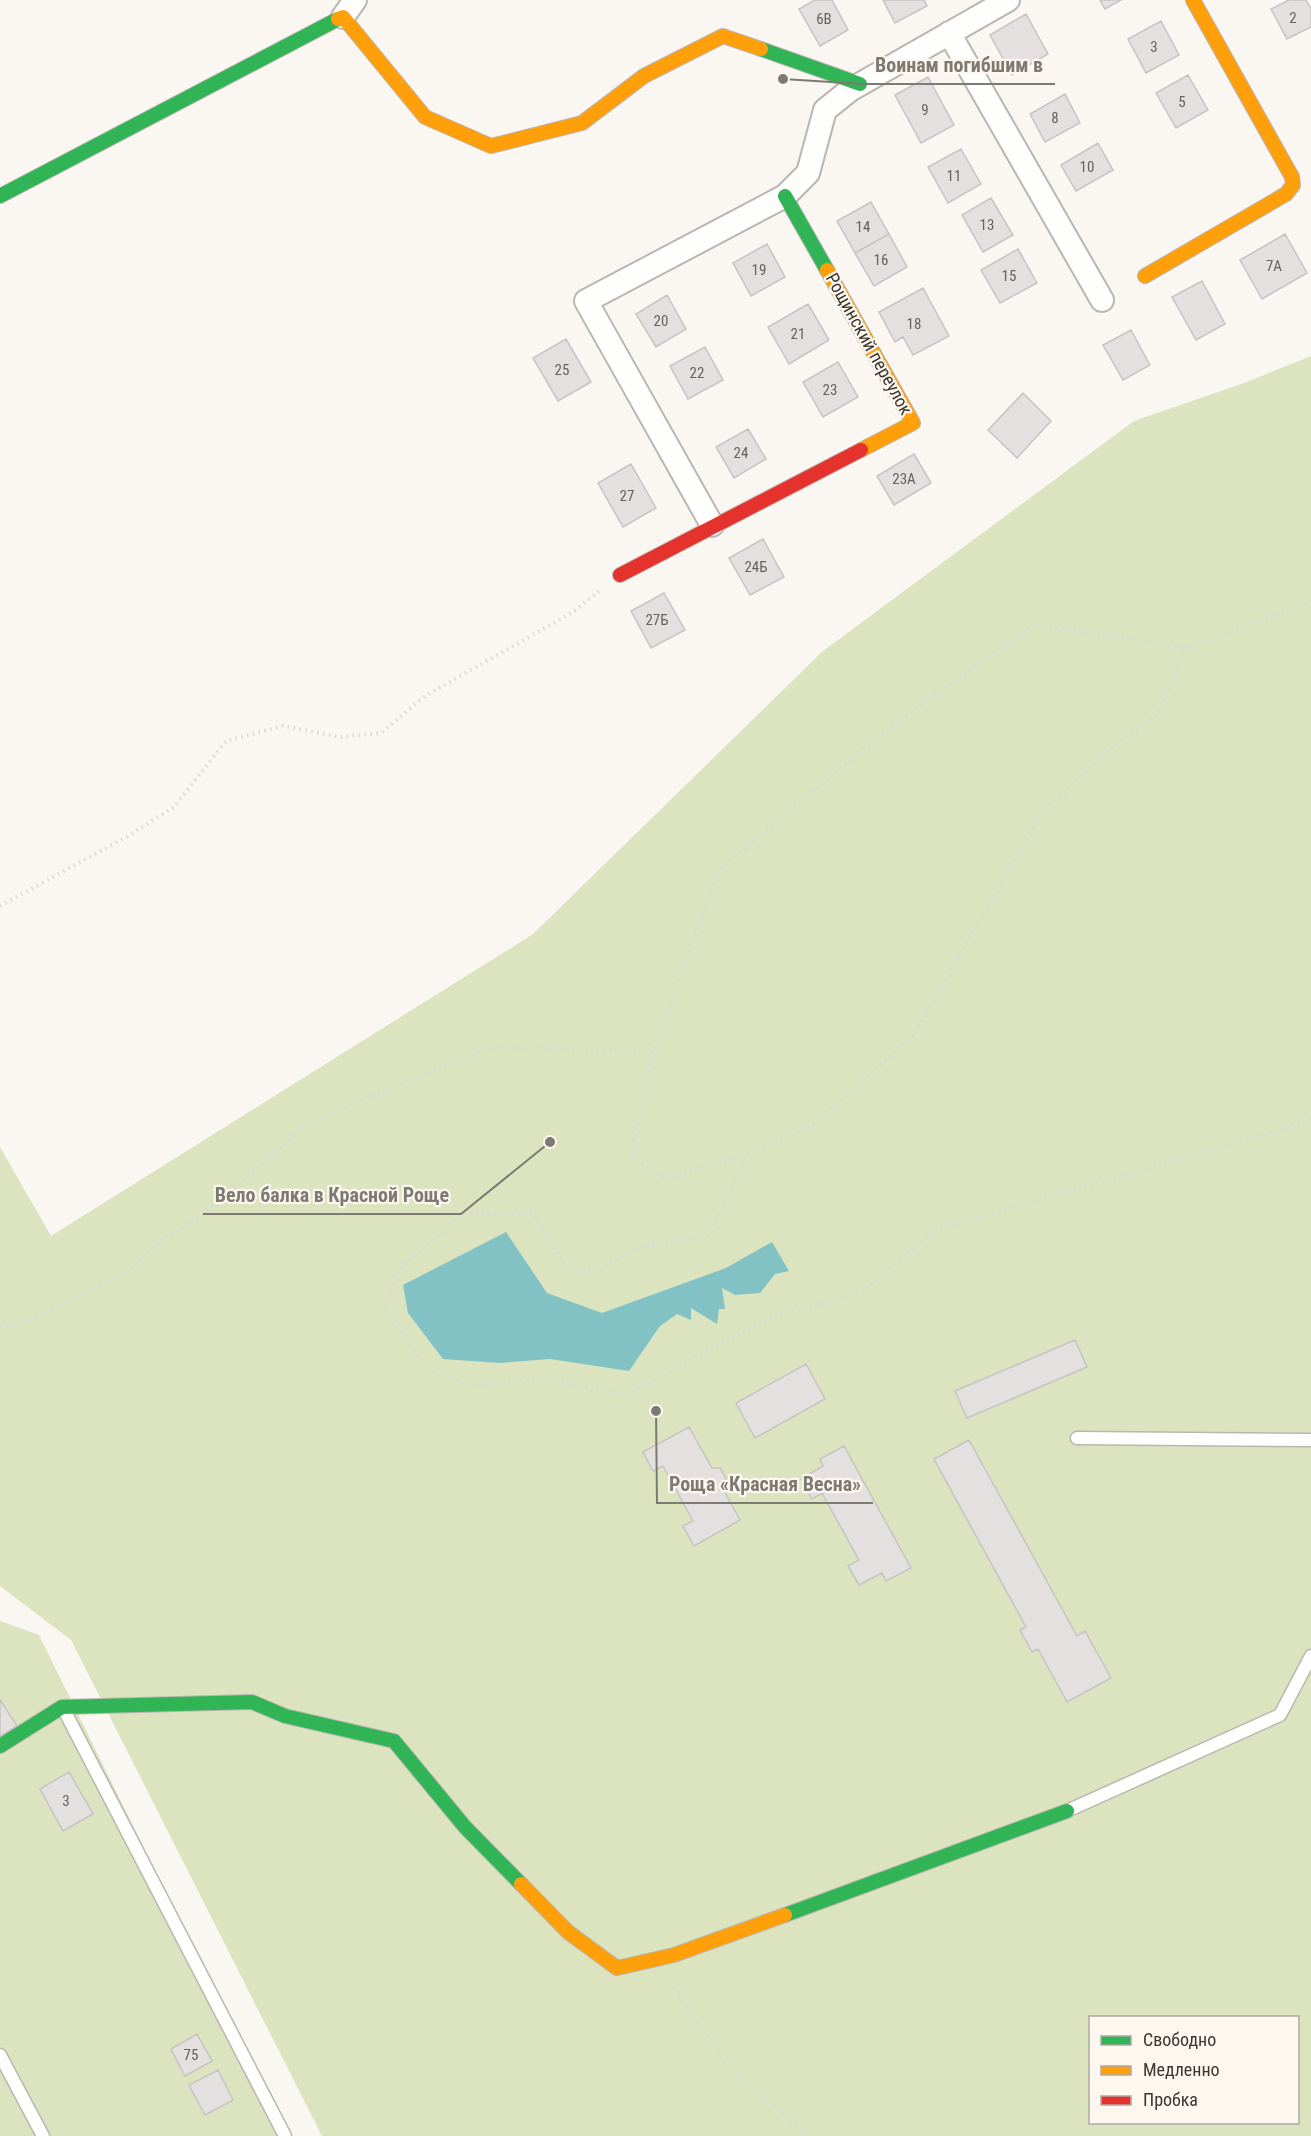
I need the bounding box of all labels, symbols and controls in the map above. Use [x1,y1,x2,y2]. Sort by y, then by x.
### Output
house number: 2 [1289,9,1297,27]
house number: 6В [816,10,832,28]
house number: 3 [1150,38,1158,56]
callout: Воинам погибшим в [863,46,1055,84]
text: Воинам погибшим в [875,53,1043,77]
house number: 5 [1178,93,1186,111]
house number: 9 [921,101,929,119]
house number: 8 [1051,109,1059,127]
house number: 10 [1080,158,1094,176]
house number: 11 [947,167,961,185]
house number: 13 [980,216,994,234]
house number: 14 [856,218,870,236]
house number: 16 [874,251,888,269]
house number: 7А [1266,257,1282,275]
house number: 19 [752,261,766,279]
house number: 15 [1002,267,1016,285]
street label: Рощинский переулок [822,269,917,418]
house number: 20 [654,312,668,330]
house number: 18 [907,315,921,333]
house number: 21 [791,325,805,343]
house number: 25 [555,361,569,379]
house number: 22 [690,364,704,382]
house number: 23 [823,381,837,399]
house number: 24 [734,444,748,462]
house number: 23А [892,470,916,488]
house number: 27 [620,487,634,505]
house number: 24Б [744,558,768,576]
house number: 27Б [645,611,669,629]
callout: Вело балка в Красной Роще [203,1176,461,1214]
text: Вело балка в Красной Роще [215,1183,449,1207]
callout: Роща «Красная Весна» [657,1465,873,1503]
text: Роща «Красная Весна» [669,1472,861,1496]
house number: 3 [62,1792,70,1810]
legend [1089,2016,1299,2124]
text: Свободно [1143,2029,1216,2050]
house number: 75 [184,2046,198,2064]
text: Медленно [1143,2059,1220,2080]
text: Пробка [1143,2089,1198,2110]

